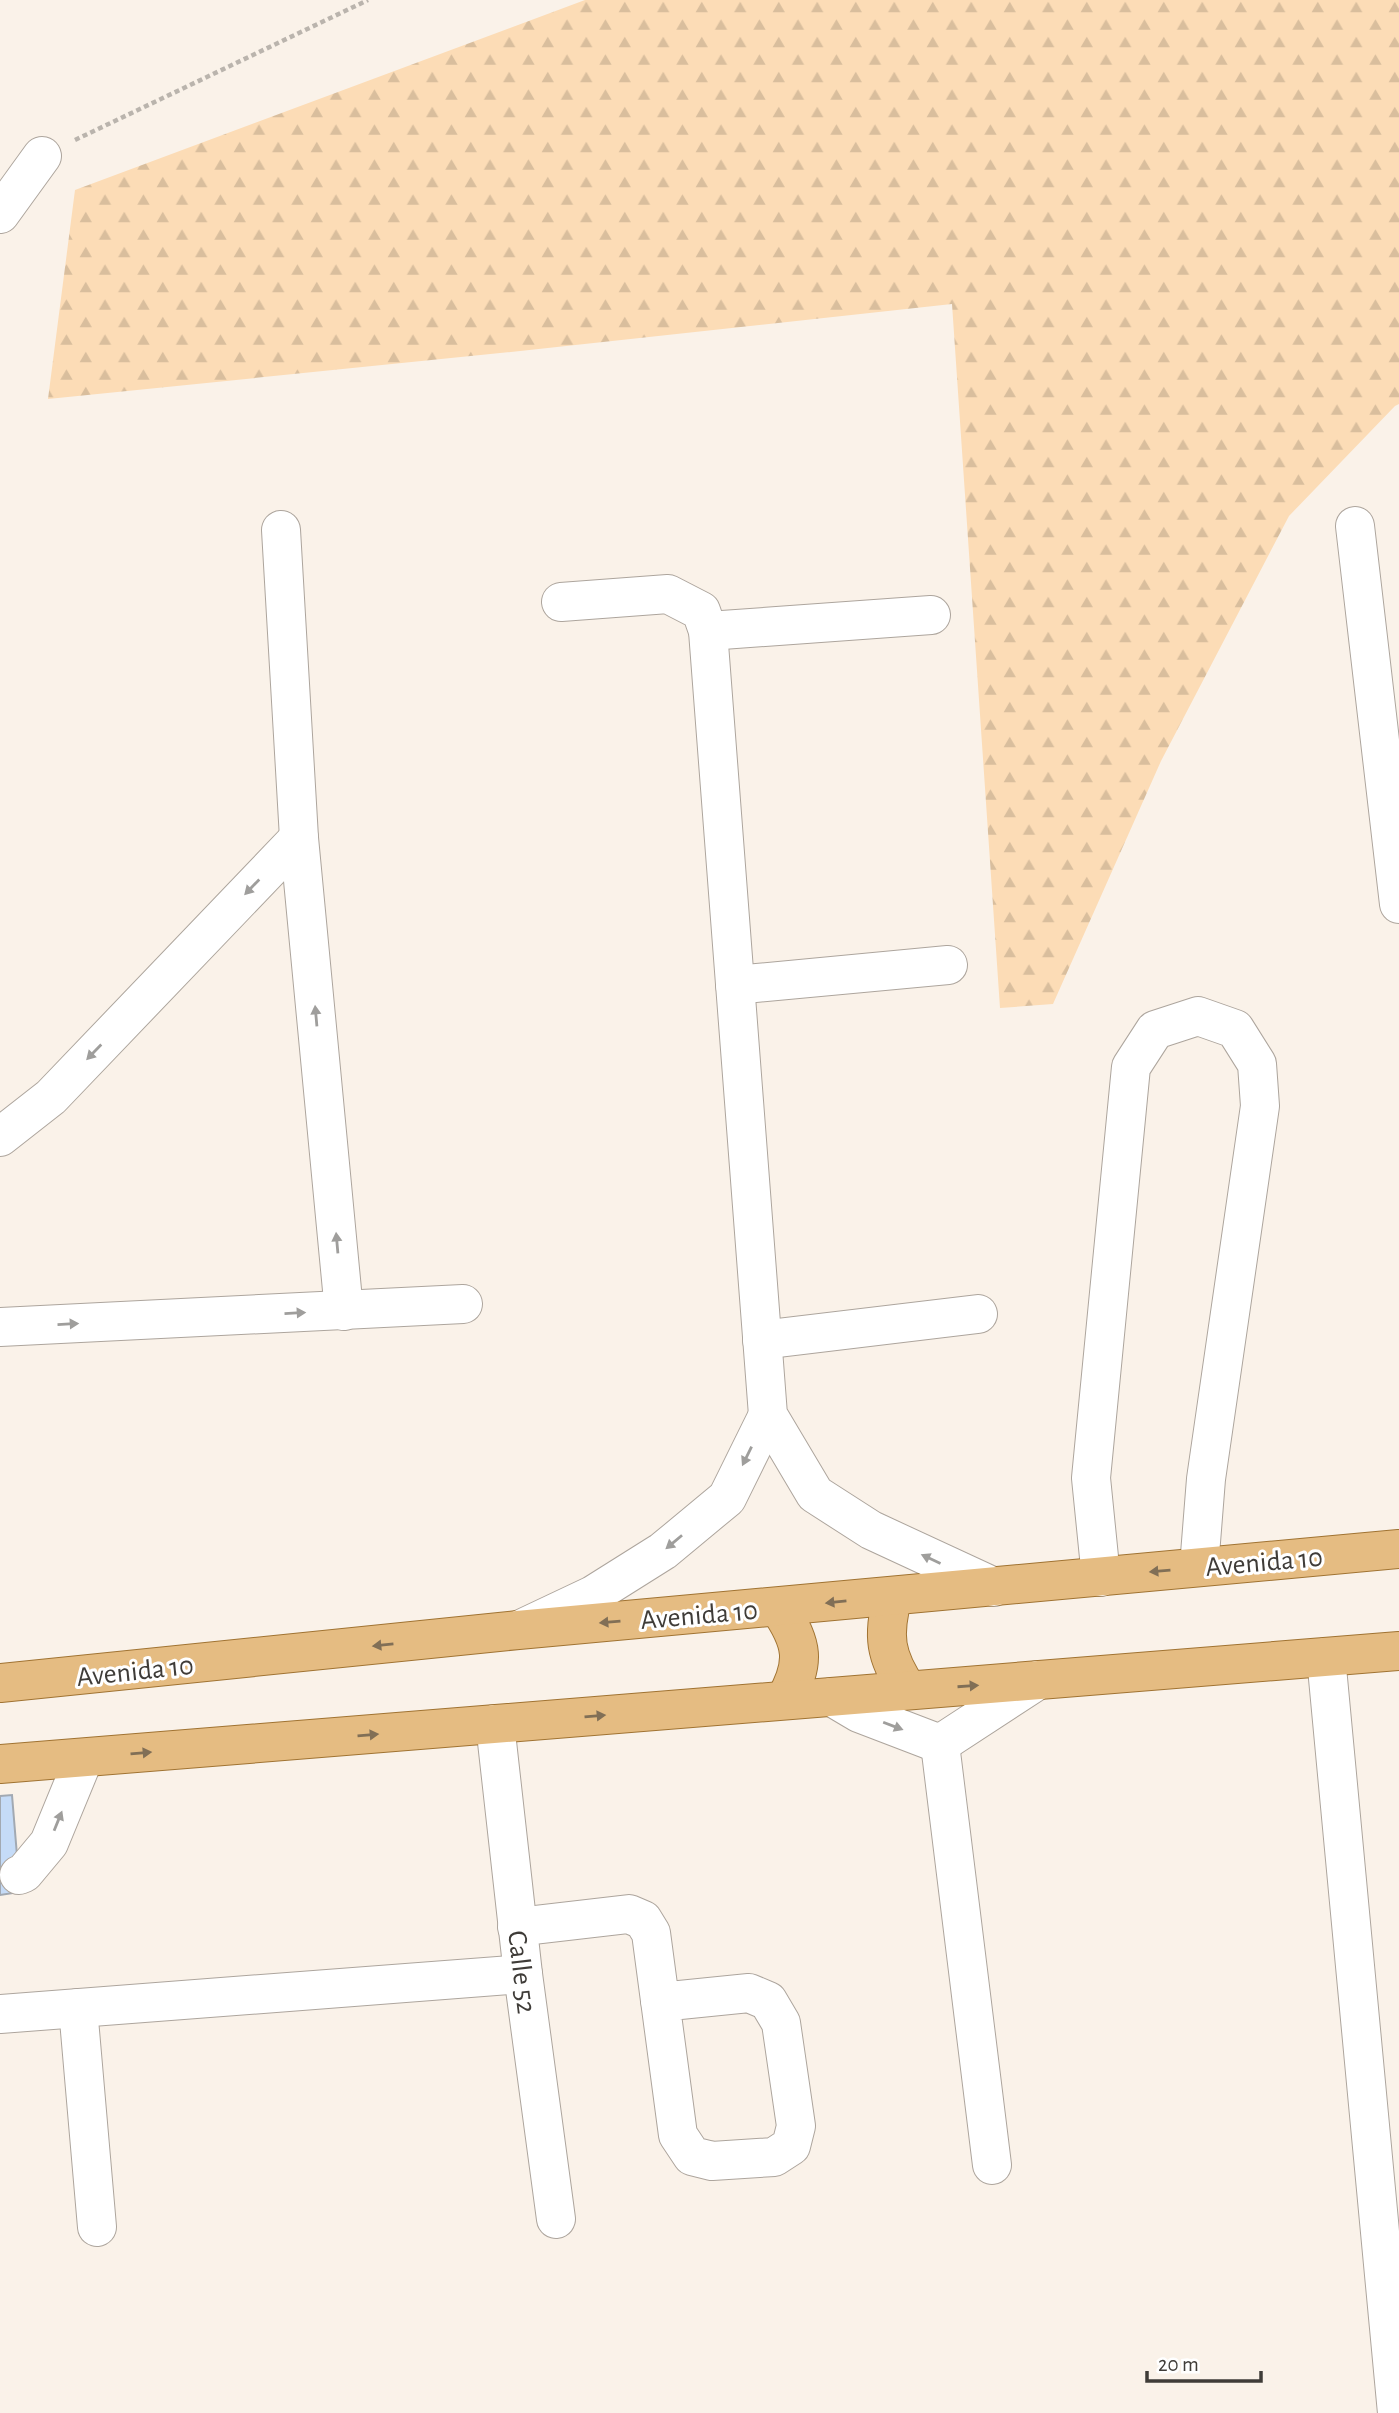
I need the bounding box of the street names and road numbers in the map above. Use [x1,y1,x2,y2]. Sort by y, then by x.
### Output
street label: Avenida 10 [1204,1544,1324,1582]
street label: Avenida 10 [639,1597,759,1635]
street label: Avenida 10 [75,1652,195,1692]
street label: Calle 52 [502,1929,540,2015]

